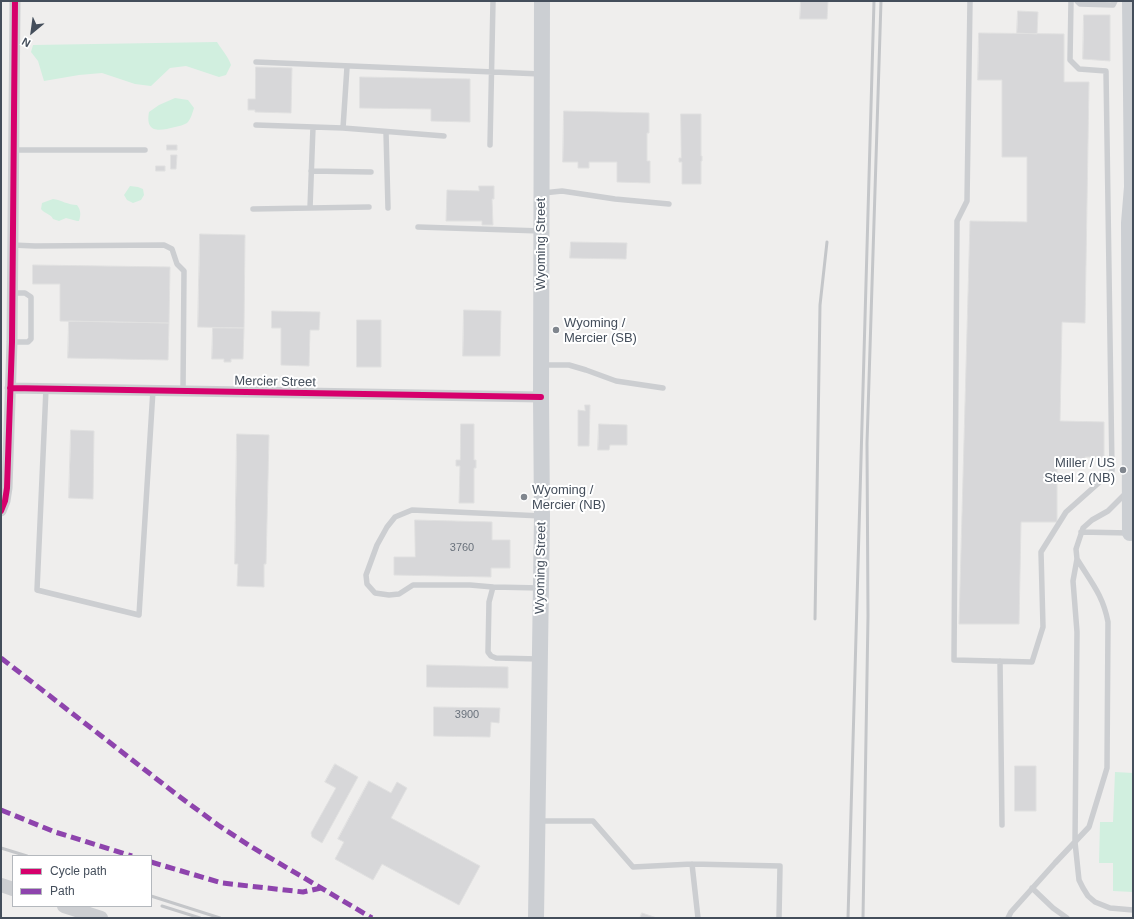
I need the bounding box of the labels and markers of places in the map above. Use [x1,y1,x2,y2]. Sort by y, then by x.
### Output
place label: Wyoming / Mercier (SB) [564,315,637,346]
marker: Wyoming / Mercier (SB) [551,325,561,335]
place label: Miller / US Steel 2 (NB) [1044,455,1115,486]
marker: Miller / US Steel 2 (NB) [1118,465,1128,475]
place label: Wyoming / Mercier (NB) [532,482,606,513]
marker: Wyoming / Mercier (NB) [519,492,529,502]

